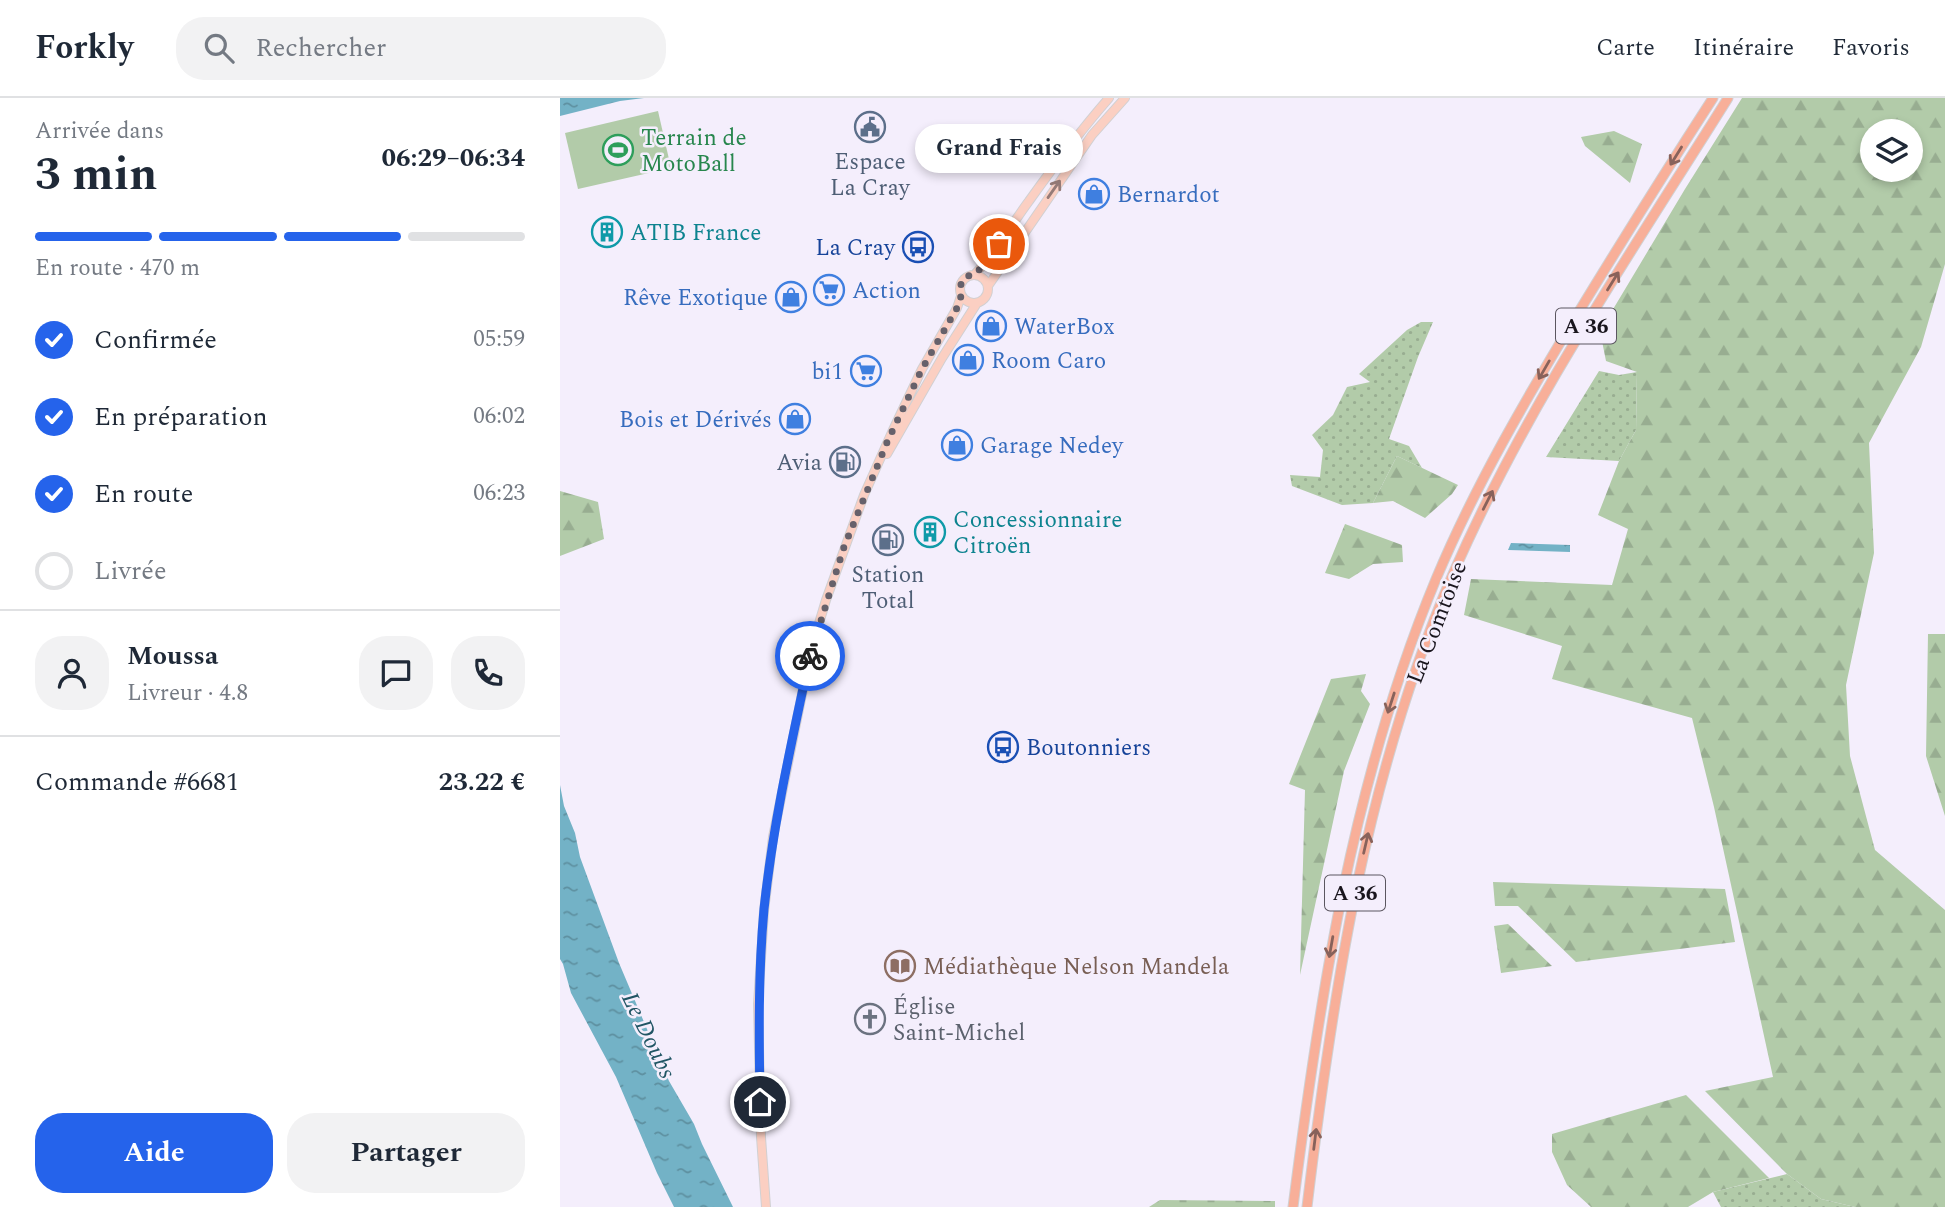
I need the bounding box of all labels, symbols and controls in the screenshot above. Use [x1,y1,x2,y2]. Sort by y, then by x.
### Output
search box [176,17,666,80]
text: Forkly [35,23,134,73]
text: Rechercher [256,28,386,68]
icon: search [200,29,238,67]
text: Carte [1596,30,1655,66]
text: Itinéraire [1693,30,1794,66]
text: Favoris [1832,30,1910,66]
public building icon: Espace La Cray [853,110,887,144]
text: Arrivée dans [35,114,164,149]
map controls [1860,119,1923,182]
button: layers [1860,119,1923,182]
place label: Terrain de MotoBall [641,121,747,182]
callout: Grand Frais [915,125,1083,174]
text: Grand Frais [936,131,1062,166]
sports icon: Terrain de MotoBall [601,133,635,167]
text: 06:29–06:34 [381,138,525,178]
text: 3 min [35,140,157,210]
place label: Espace La Cray [830,145,911,206]
one-way arrow [1669,145,1683,165]
shop icon: Bernardot [1077,177,1111,211]
place label: Bernardot [1117,178,1220,213]
one-way arrow [1047,180,1061,199]
pin [969,214,1029,274]
building icon: ATIB France [590,215,624,249]
place label: ATIB France [630,216,762,251]
icon: bag [980,225,1018,263]
bus stop icon: La Cray [901,230,935,264]
place label: La Cray [815,231,896,266]
text: En route · 470 m [35,251,200,286]
one-way arrow [1607,272,1621,292]
supermarket icon: Action [812,273,846,307]
place label: Action [852,274,921,309]
shop icon: Rêve Exotique [774,280,808,314]
place label: Rêve Exotique [623,281,768,316]
road number: A 36 [1556,308,1616,344]
shop icon: WaterBox [974,309,1008,343]
place label: WaterBox [1014,310,1115,345]
text: Confirmée [94,320,217,360]
icon: check [35,321,73,359]
text: 05:59 [473,322,525,357]
shop icon: Room Caro [951,343,985,377]
place label: Room Caro [991,344,1106,379]
supermarket icon: bi1 [849,354,883,388]
place label: bi1 [811,355,843,390]
one-way arrow [1537,360,1551,380]
text: En préparation [94,397,268,437]
icon: check [35,398,73,436]
text: 06:02 [473,399,525,434]
shop icon: Bois et Dérivés [778,402,812,436]
place label: Bois et Dérivés [619,403,772,438]
shop icon: Garage Nedey [940,428,974,462]
place label: Garage Nedey [980,429,1124,464]
fuel station icon: Avia [828,445,862,479]
place label: Avia [776,446,822,481]
text: En route [94,474,193,514]
icon: check [35,475,73,513]
text: 06:23 [473,476,525,511]
one-way arrow [1482,490,1496,511]
place label: Concessionnaire Citroën [953,503,1122,564]
building icon: Concessionnaire Citroën [913,515,947,549]
fuel station icon: Station Total [871,523,905,557]
text: Livrée [94,551,167,591]
street label: La Comtoise [1398,556,1477,689]
place label: Station Total [852,558,924,619]
courier [775,621,845,691]
button: person [35,636,109,710]
text: Moussa [127,636,218,676]
button: chat [359,636,433,710]
button: phone [451,636,525,710]
icon: bike [791,637,829,675]
text: Livreur · 4.8 [127,676,248,711]
one-way arrow [1384,692,1397,714]
bus stop icon: Boutonniers [986,730,1020,764]
place label: Boutonniers [1026,731,1151,766]
text: Commande #6681 [35,762,239,802]
text: 23.22 € [439,762,525,802]
one-way arrow [1360,832,1373,855]
road number: A 36 [1325,876,1385,910]
one-way arrow [1324,936,1337,958]
library icon: Médiathèque Nelson Mandela [883,949,917,983]
place label: Médiathèque Nelson Mandela [923,950,1229,985]
water label: Le Doubs [612,986,685,1085]
place label: Église Saint-Michel [893,990,1025,1051]
church icon: Église Saint-Michel [853,1002,887,1036]
pin [730,1072,790,1132]
icon: home [741,1083,779,1121]
button: Aide [35,1113,273,1193]
button: Partager [287,1113,525,1193]
one-way arrow [1309,1128,1322,1151]

